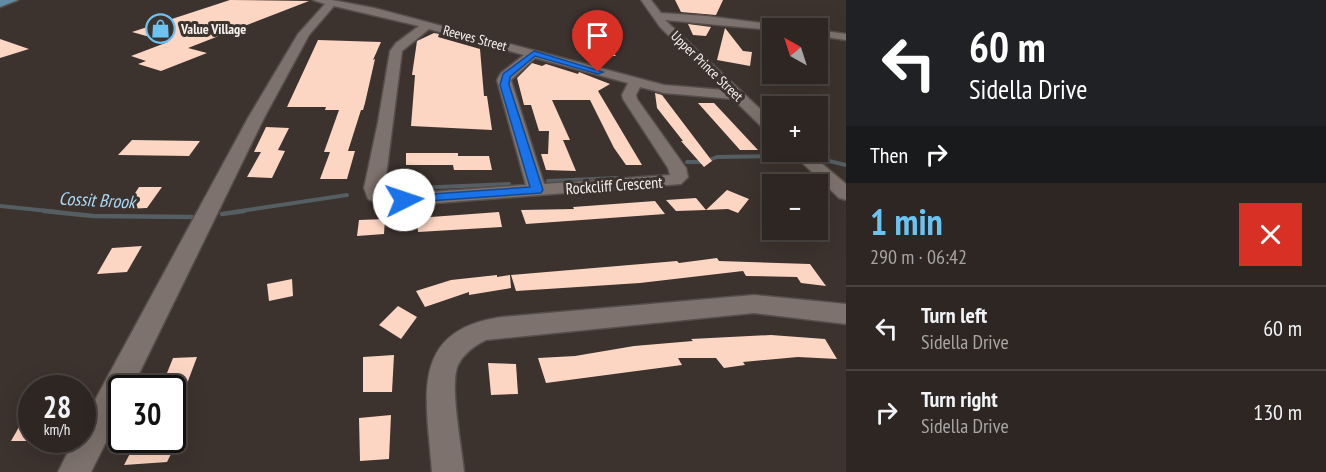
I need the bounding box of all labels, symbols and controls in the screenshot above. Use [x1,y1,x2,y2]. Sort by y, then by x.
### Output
pin [572,10,623,72]
shop icon: Value Village [144,13,176,45]
north arrow [762,18,828,84]
map controls [762,18,828,240]
icon: arrive [581,19,614,52]
text: 60 m [969,19,1046,74]
place label: Value Village [180,20,246,38]
street label: Reeves Street [441,21,509,55]
icon: left [870,24,948,102]
street label: Upper Prince Street [667,27,747,105]
text: Sidella Drive [969,72,1087,106]
button: + [762,96,828,162]
icon: right [920,138,953,171]
text: Then [870,141,908,169]
position arrow [372,168,436,232]
street label: Rockcliff Crescent [565,172,664,198]
button: − [762,174,828,240]
water label: Cossit Brook [58,187,138,214]
text: 1 min [870,198,943,245]
button: close [1239,203,1302,266]
text: 290 m · 06:42 [870,244,967,270]
text: Turn left [921,301,987,329]
icon: left [870,312,903,345]
text: 60 m [1263,314,1302,342]
text: Sidella Drive [921,329,1009,355]
speed limit sign: 30 [108,375,186,453]
text: Turn right [921,385,998,413]
text: 28 [43,387,71,426]
icon: right [870,396,903,429]
text: 130 m [1253,398,1302,426]
text: Sidella Drive [921,413,1009,439]
text: km/h [44,420,70,439]

